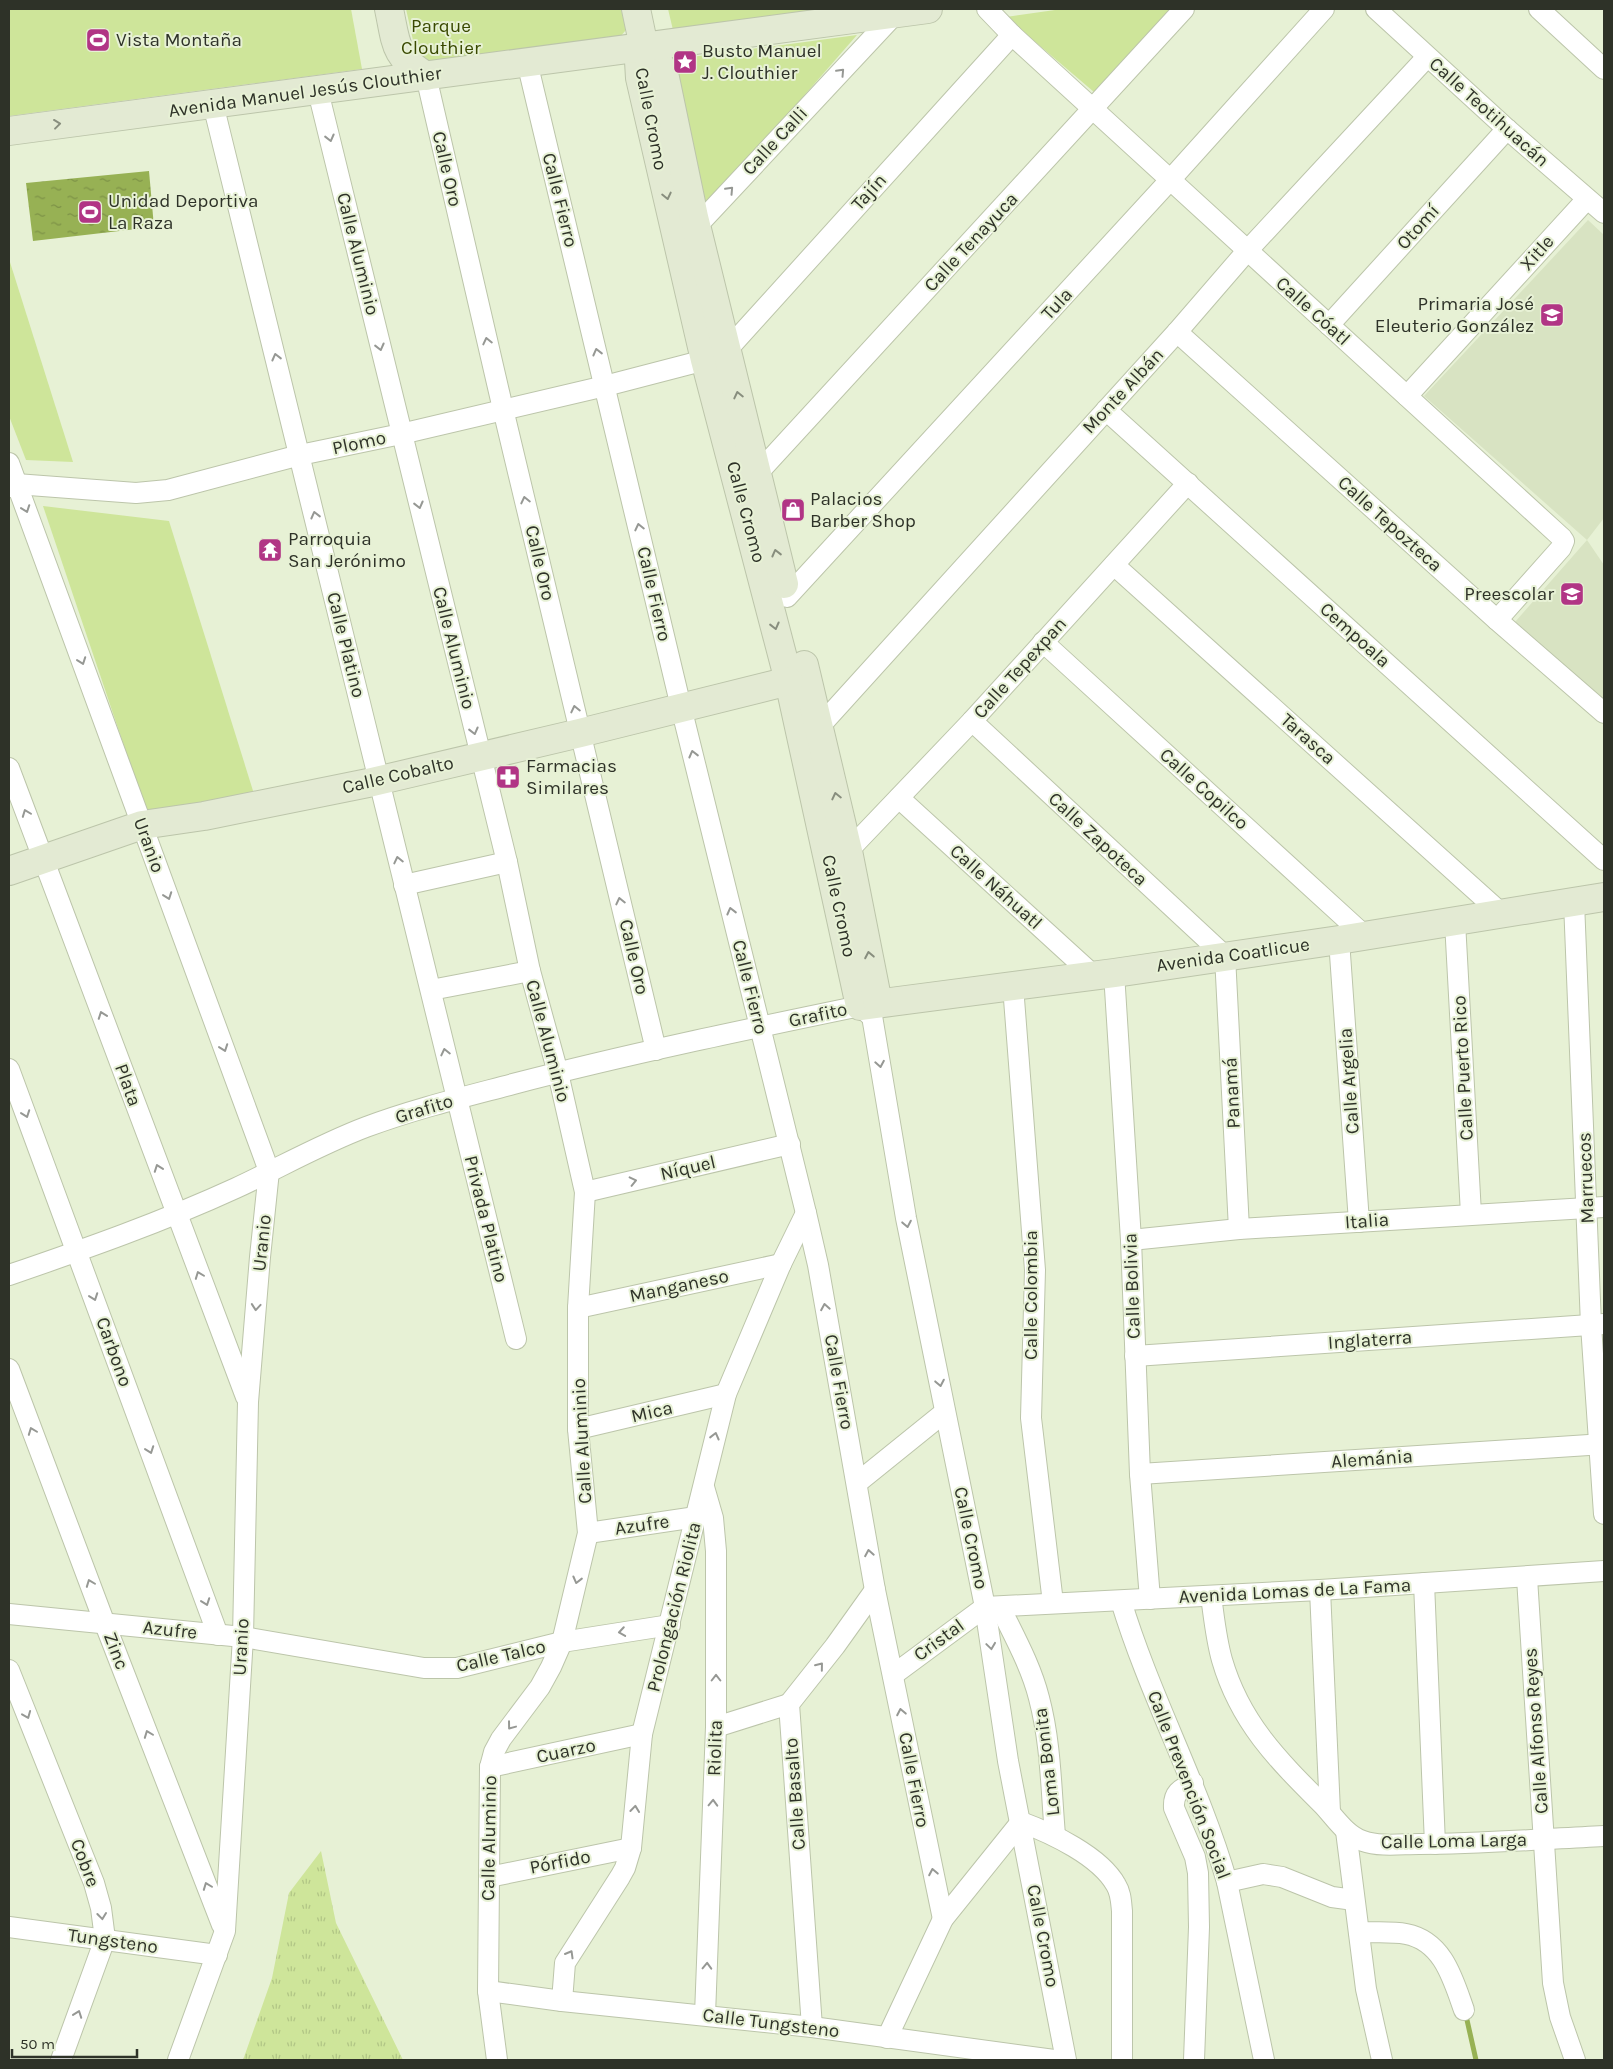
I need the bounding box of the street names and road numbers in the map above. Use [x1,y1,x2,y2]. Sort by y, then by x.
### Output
street label: Calle Teotihuacán [1425,53,1553,171]
street label: Avenida Manuel Jesús Clouthier [167,62,443,122]
street label: Calle Cromo [630,66,672,172]
street label: Calle Calli [738,102,812,180]
street label: Calle Oro [428,129,466,209]
street label: Calle Fierro [538,151,582,249]
street label: Tajín [847,169,891,215]
street label: Calle Tenayuca [920,188,1022,296]
street label: Calle Aluminio [332,190,384,318]
street label: Otomí [1392,200,1444,254]
street label: Xitle [1515,231,1559,275]
street label: Calle Cóatl [1271,272,1355,350]
street label: Tula [1037,284,1077,324]
street label: Monte Albán [1078,344,1168,438]
street label: Plomo [330,427,388,459]
street label: Calle Cromo [722,459,770,565]
street label: Calle Tepozteca [1333,471,1447,577]
street label: Calle Oro [521,523,559,603]
street label: Calle Fierro [632,545,676,643]
street label: Calle Aluminio [428,584,480,712]
street label: Calle Platino [322,590,370,700]
street label: Cempoala [1315,598,1395,672]
street label: Calle Tepexpan [969,613,1071,723]
street label: Tarasca [1276,709,1340,769]
street label: Calle Copilco [1155,744,1253,834]
street label: Calle Cobalto [340,752,456,798]
street label: Calle Zapoteca [1044,788,1152,890]
street label: Uranio [129,814,169,876]
street label: Calle Náhuatl [945,840,1047,934]
street label: Calle Cromo [817,853,861,959]
street label: Calle Oro [615,917,653,997]
street label: Avenida Coatlicue [1155,933,1311,977]
street label: Calle Fierro [728,938,772,1036]
street label: Calle Aluminio [521,977,575,1105]
street label: Calle Puerto Rico [1448,995,1478,1141]
street label: Grafito [787,998,849,1032]
street label: Calle Argelia [1334,1027,1364,1135]
street label: Panamá [1219,1057,1245,1129]
street label: Plata [110,1061,146,1109]
street label: Grafito [392,1090,456,1128]
street label: Marruecos [1573,1132,1599,1224]
street label: Níquel [658,1151,718,1185]
street label: Privada Platino [460,1153,512,1285]
street label: Italia [1344,1208,1390,1234]
street label: Uranio [248,1213,276,1273]
street label: Calle Colombia [1020,1230,1042,1360]
street label: Calle Bolivia [1119,1233,1145,1339]
street label: Manganeso [627,1265,731,1307]
street label: Carbono [91,1314,137,1390]
street label: Inglaterra [1327,1326,1413,1354]
street label: Calle Fierro [820,1333,858,1431]
street label: Calle Aluminio [568,1378,596,1504]
street label: Mica [629,1397,675,1427]
street label: Alemánia [1330,1445,1414,1473]
street label: Calle Cromo [949,1485,993,1591]
street label: Azufre [613,1510,671,1540]
street label: Prolongación Riolita [642,1520,706,1694]
street label: Avenida Lomas de La Fama [1178,1574,1412,1608]
street label: Cristal [909,1614,969,1666]
street label: Azufre [142,1616,198,1644]
street label: Uranio [229,1618,253,1676]
street label: Zinc [99,1629,133,1673]
street label: Calle Talco [454,1635,548,1677]
street label: Calle Alfonso Reyes [1519,1647,1553,1815]
street label: Calle Prevención Social [1143,1688,1235,1882]
street label: Loma Bonita [1029,1707,1065,1817]
street label: Riolita [703,1719,727,1777]
street label: Calle Fierro [894,1731,934,1829]
street label: Cuarzo [534,1734,598,1768]
street label: Calle Basalto [780,1737,810,1851]
street label: Calle Aluminio [477,1775,501,1901]
street label: Calle Loma Larga [1381,1829,1527,1853]
street label: Cobre [66,1836,104,1890]
street label: Pórfido [528,1845,592,1879]
street label: Calle Cromo [1022,1883,1064,1989]
street label: Tungsteno [67,1924,159,1958]
street label: Calle Tungsteno [701,2004,841,2042]

